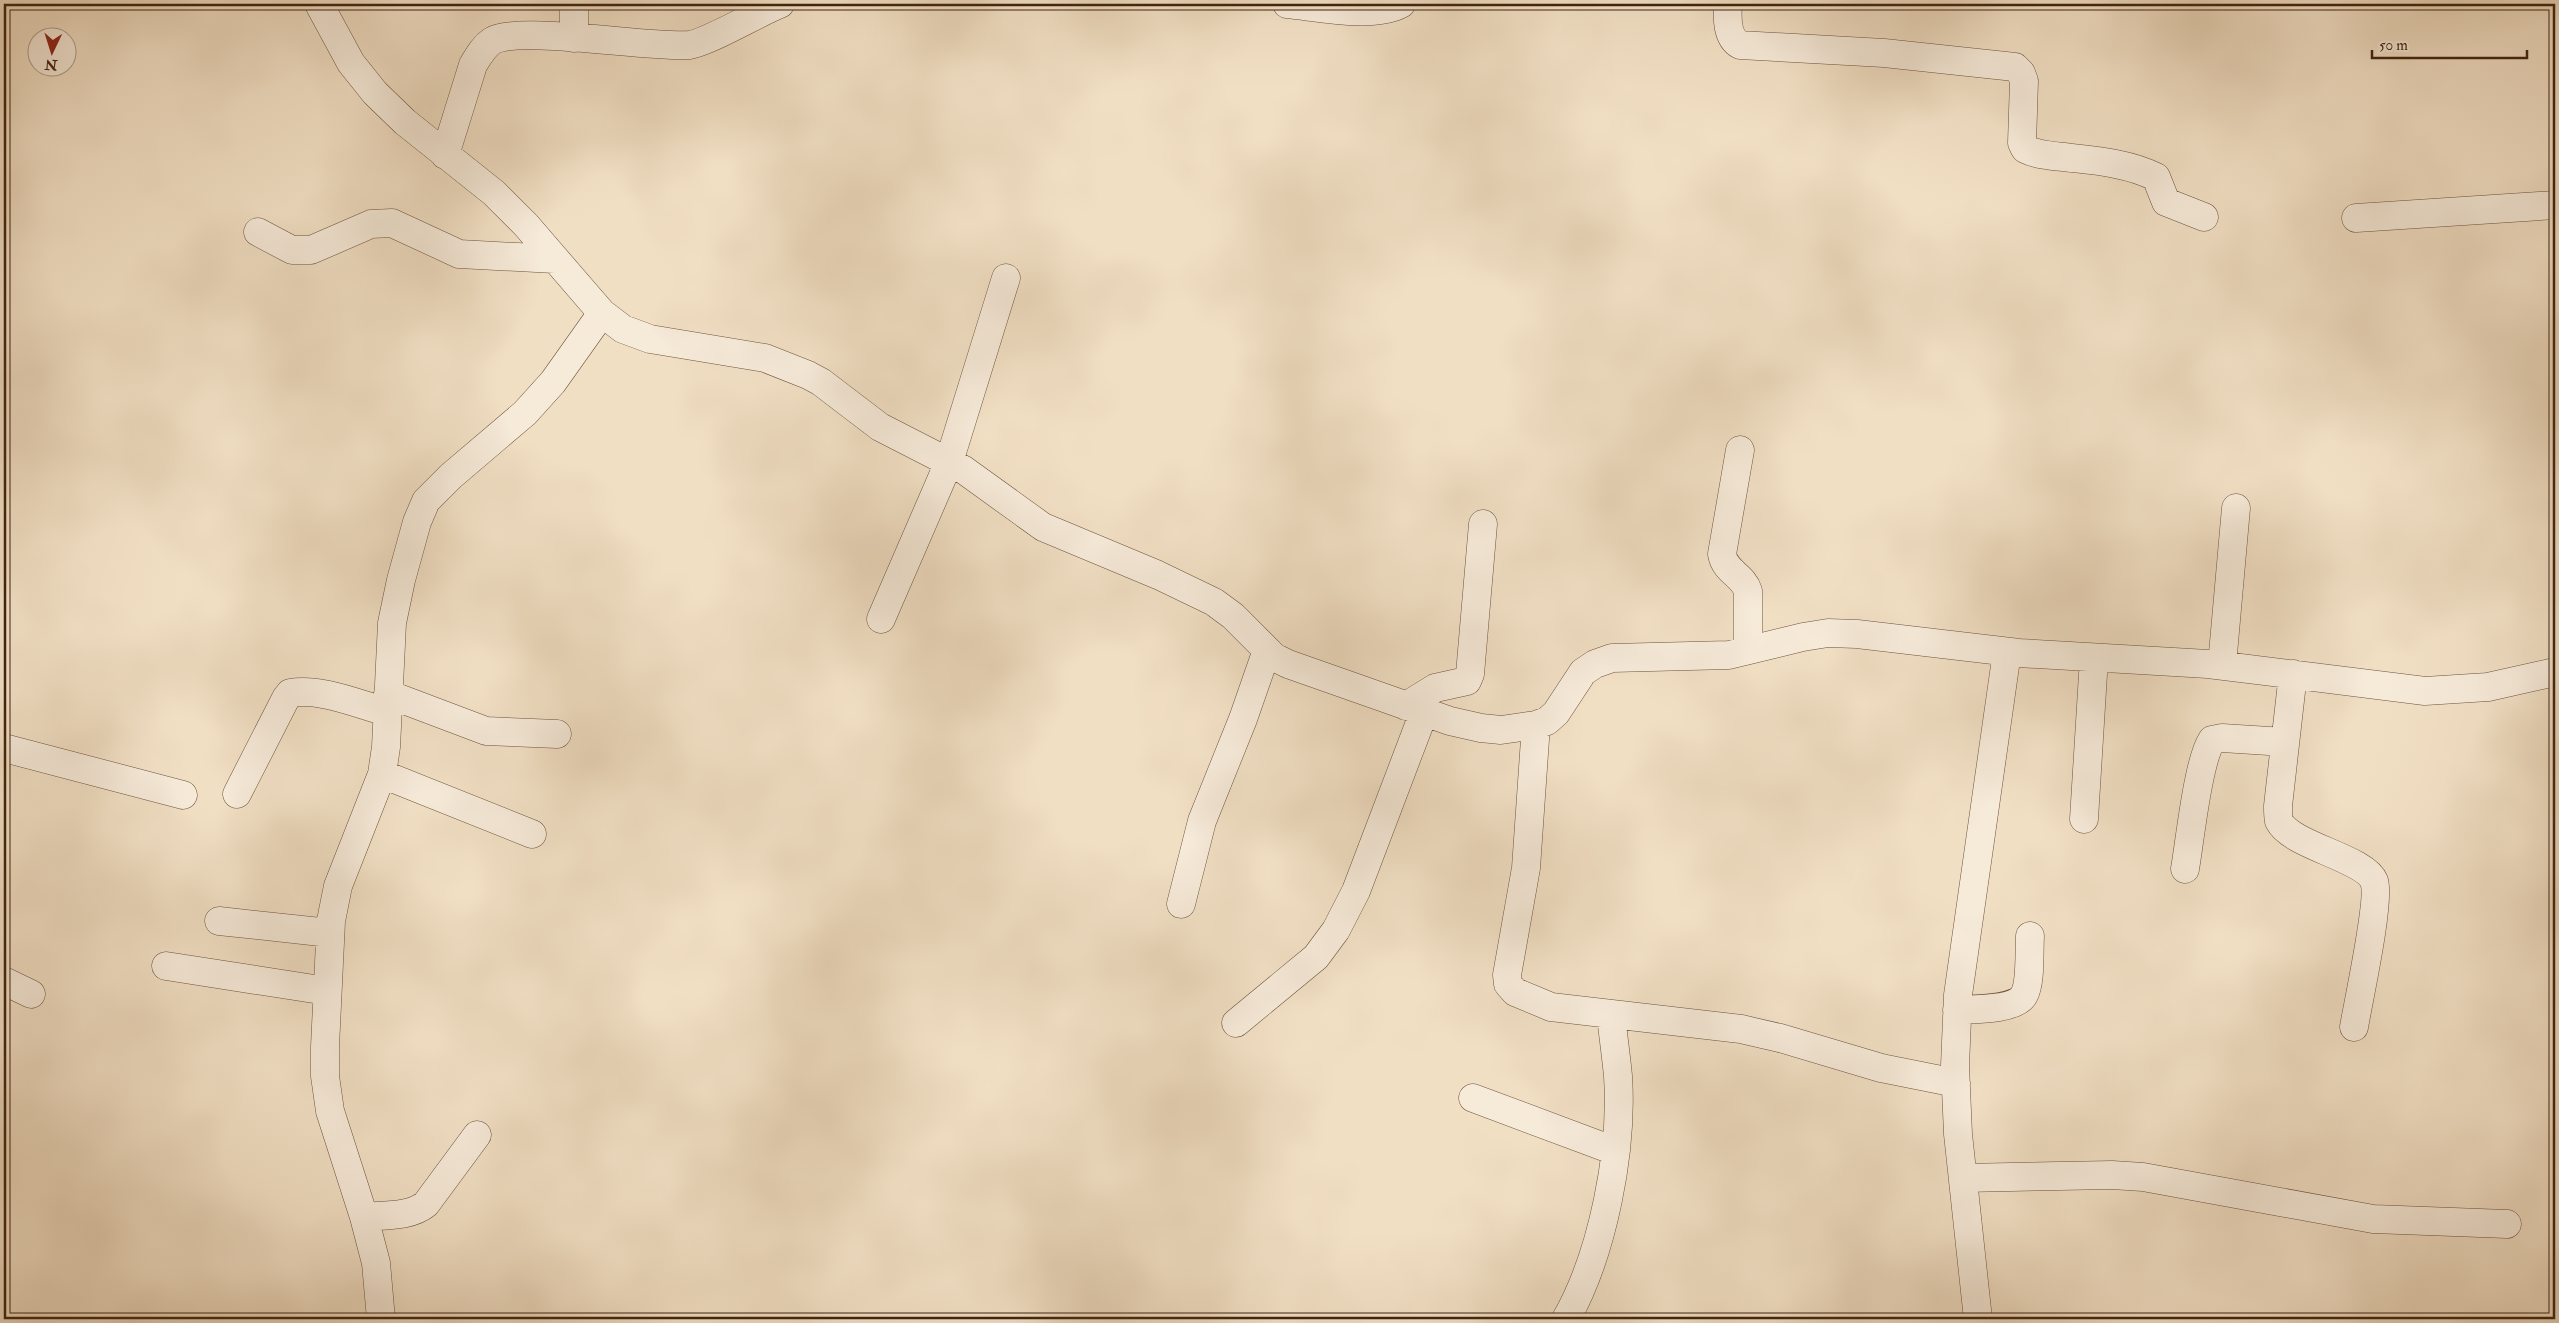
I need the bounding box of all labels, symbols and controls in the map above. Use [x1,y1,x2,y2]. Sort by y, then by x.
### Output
north arrow [28,28,78,78]
scale bar [2372,28,2526,60]
text: 50 m [2379,36,2408,55]
text: N [44,56,59,73]

